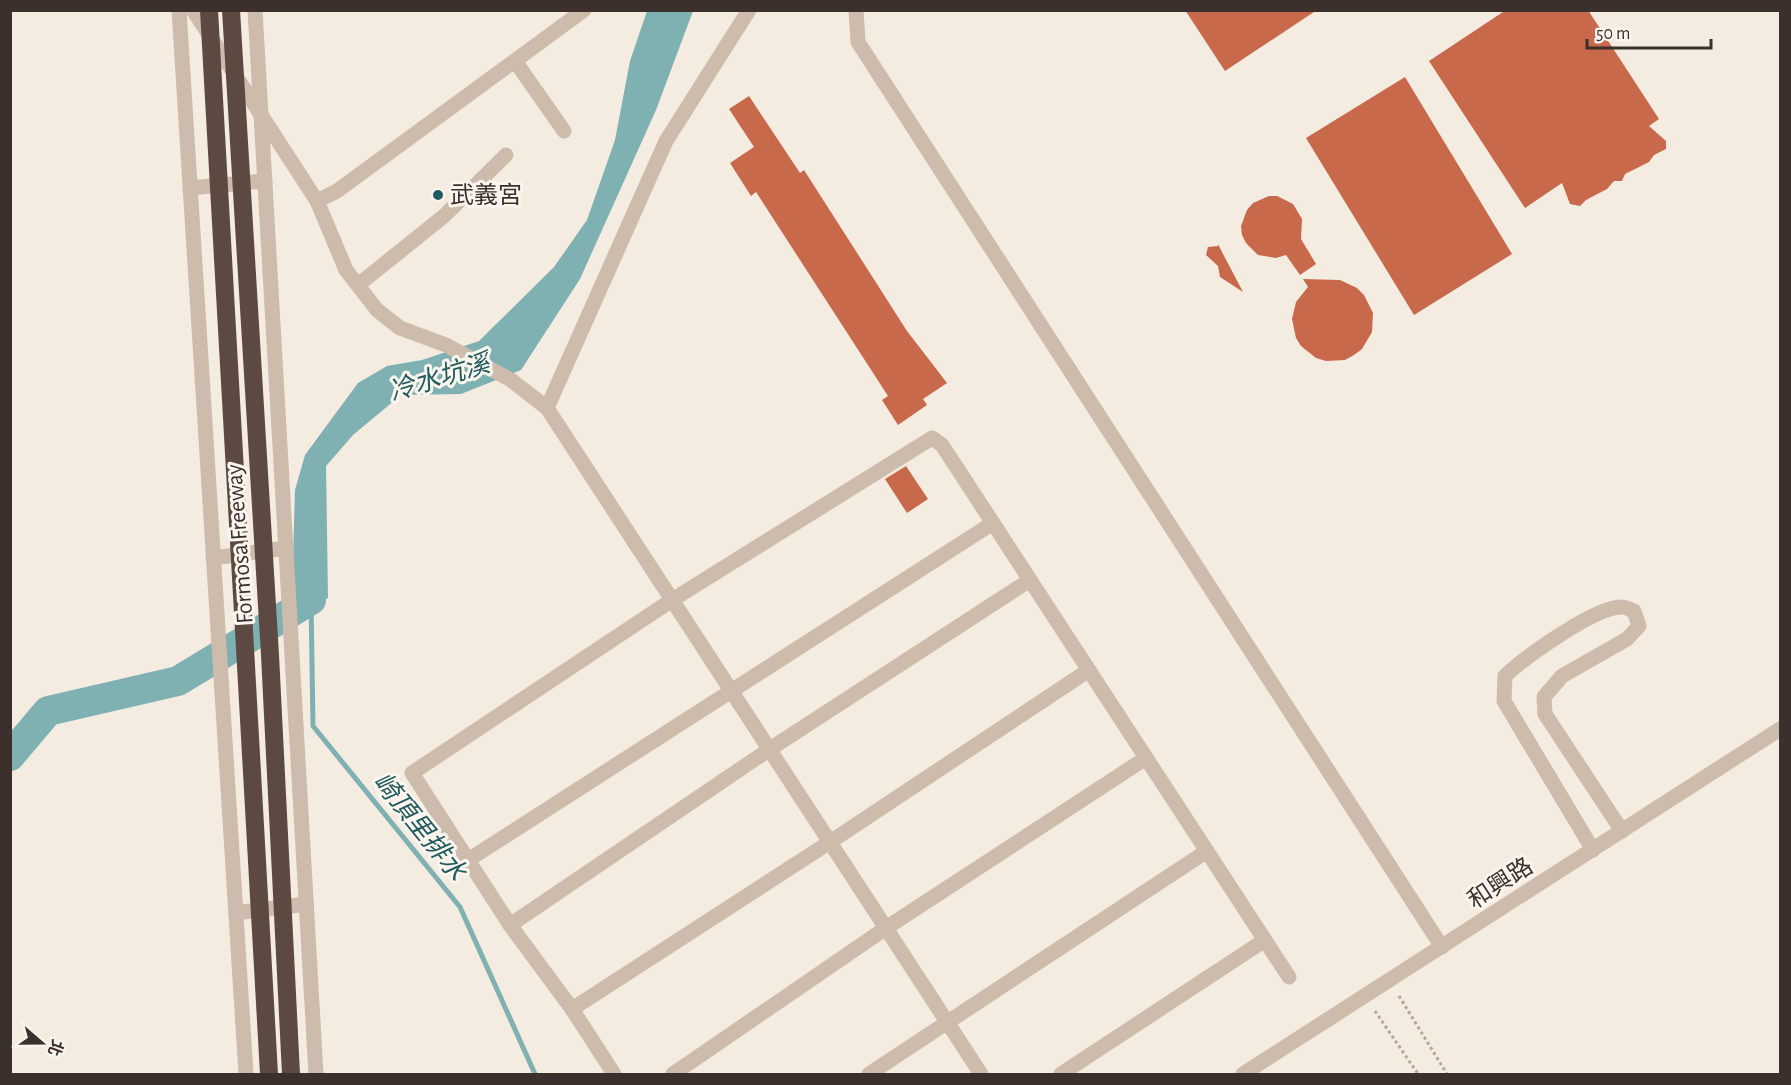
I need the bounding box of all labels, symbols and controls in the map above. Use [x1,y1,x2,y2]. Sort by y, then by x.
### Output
scale bar [1587,12,1712,50]
text: 50 m [1596,25,1630,43]
place label: 武義宮 [450,182,522,208]
marker: 武義宮 [431,188,445,202]
water label: 冷水坑溪 [385,347,497,406]
street label: Formosa Freeway [222,463,258,625]
water label: 崎頂里排水 [368,767,472,886]
street label: 和興路 [1463,852,1537,914]
north arrow [12,1013,72,1073]
text: 北 [45,1038,66,1058]

